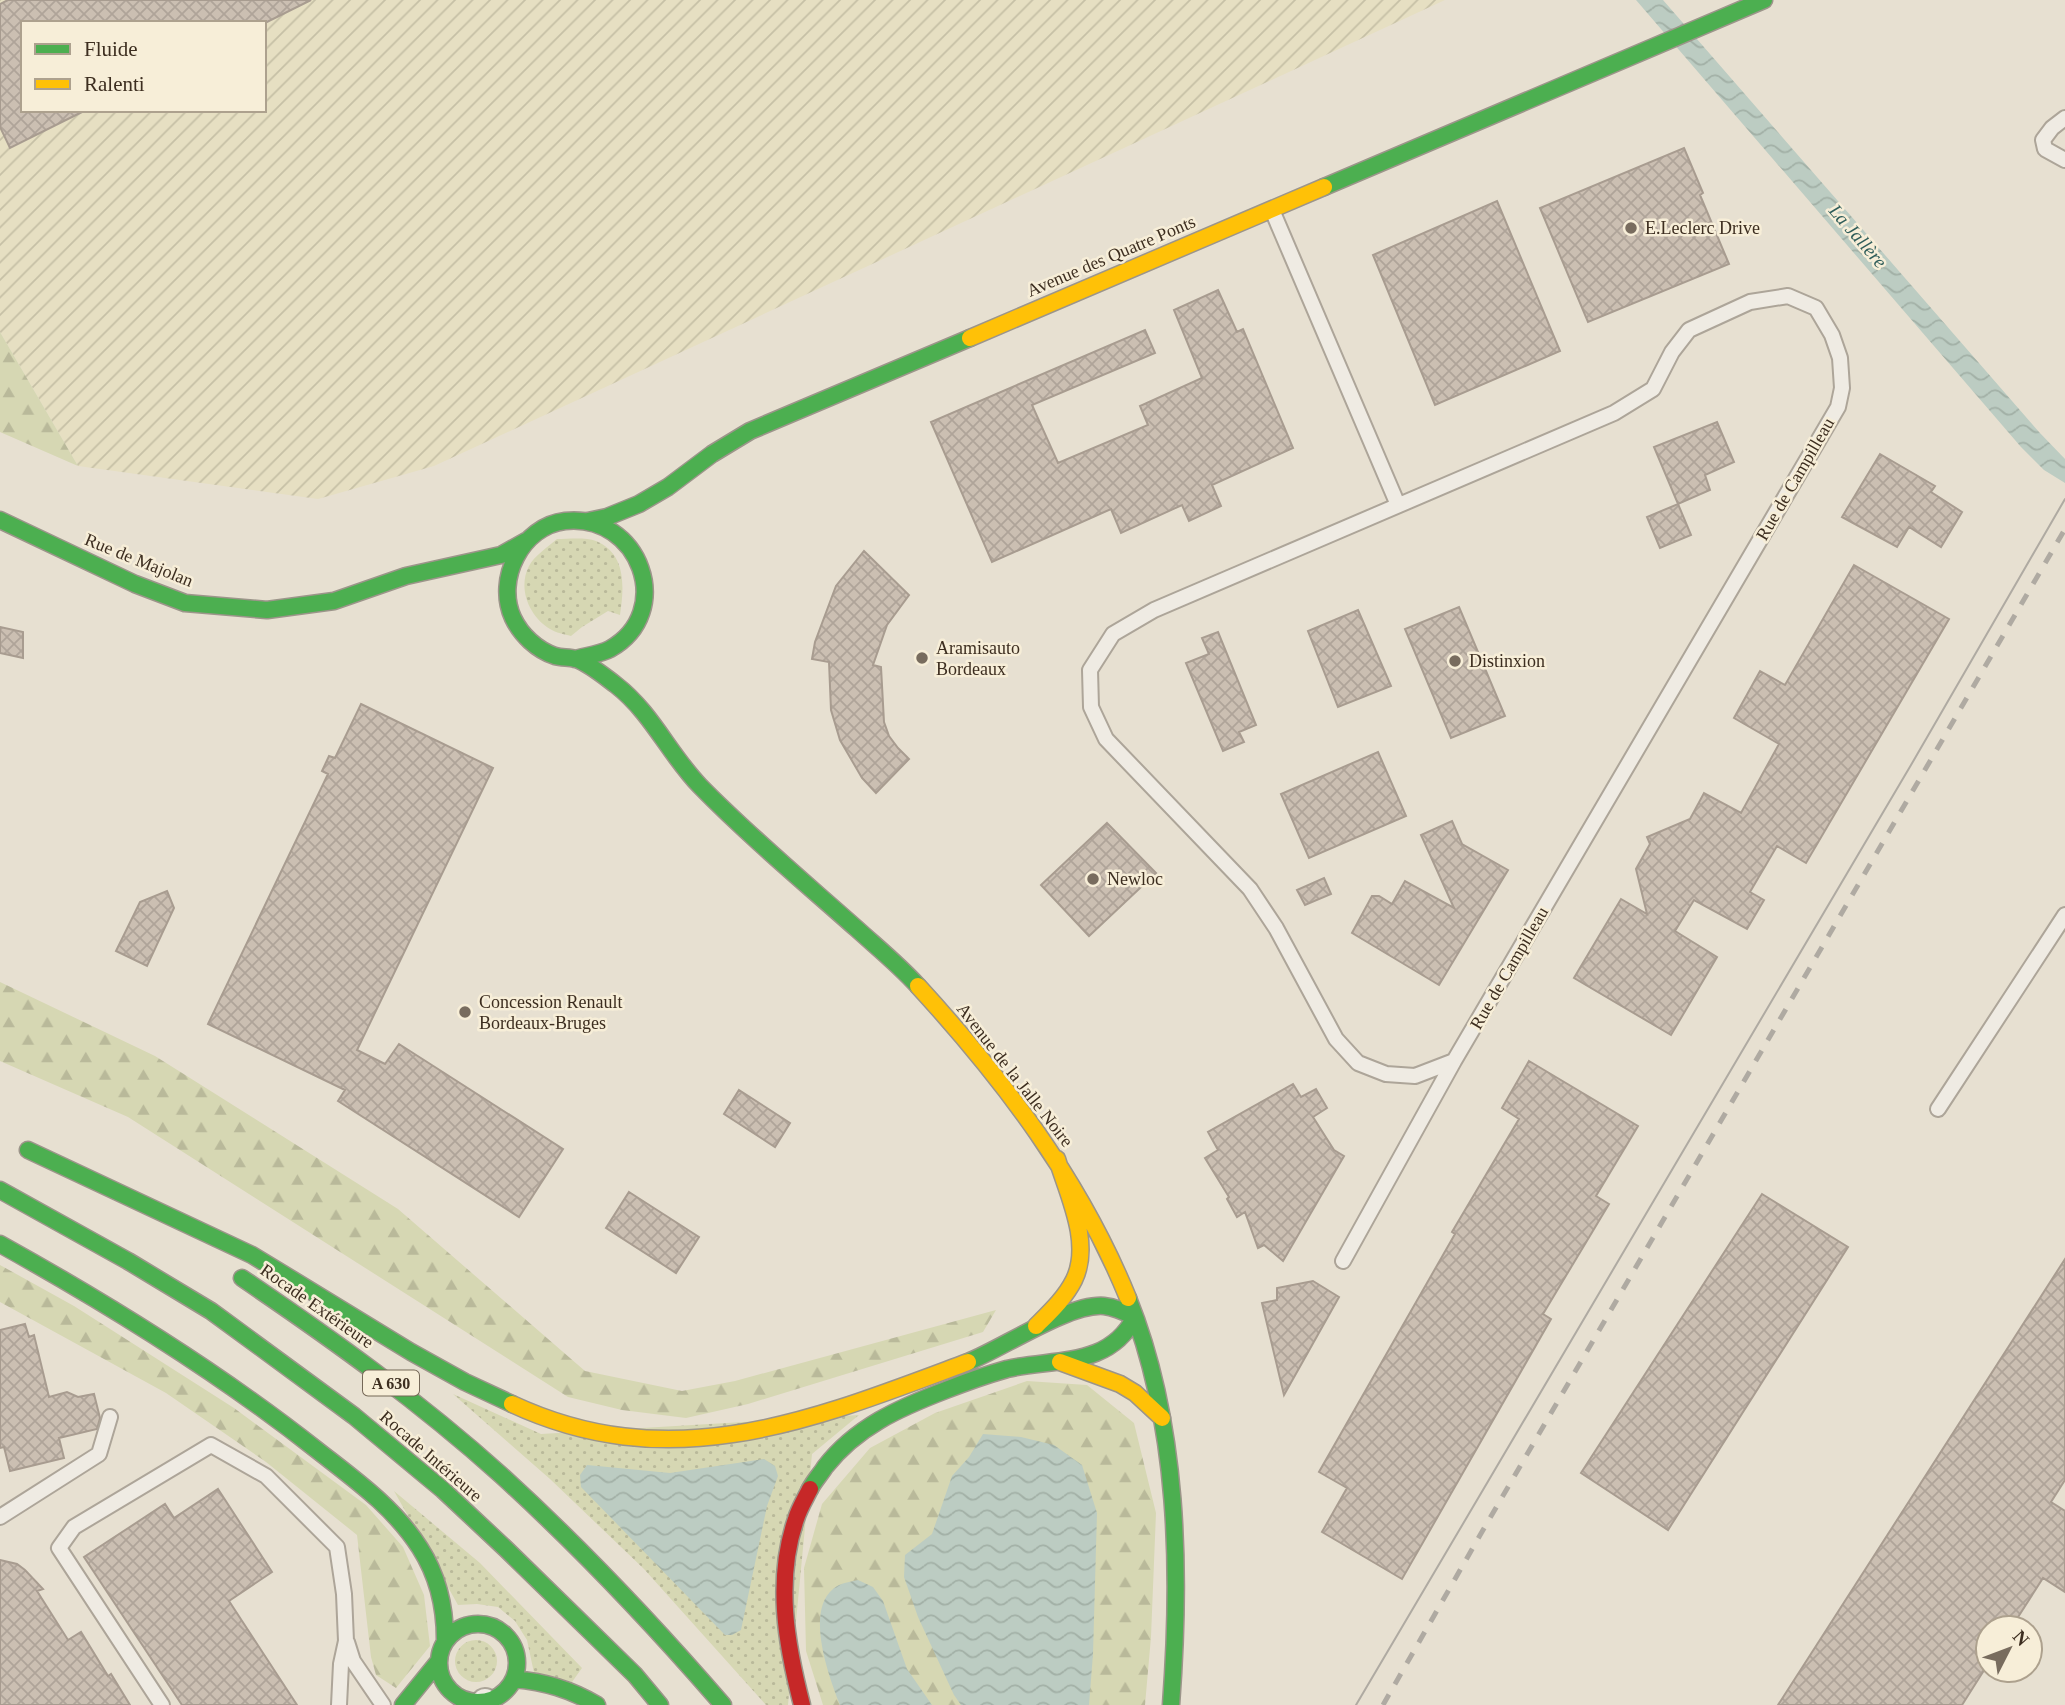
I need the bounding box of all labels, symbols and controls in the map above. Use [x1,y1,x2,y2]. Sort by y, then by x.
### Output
legend [21,21,266,112]
text: Fluide [84,37,138,61]
text: Ralenti [84,72,145,96]
water label: La Jallère [1824,199,1891,272]
street label: Avenue des Quatre Ponts [1024,211,1198,301]
place label: E.Leclerc Drive [1645,218,1760,238]
marker: E.Leclerc Drive [1623,220,1639,236]
street label: Rue de Campilleau [1752,414,1838,544]
street label: Rue de Majolan [82,529,196,591]
place label: Aramisauto Bordeaux [936,638,1020,679]
marker: Aramisauto Bordeaux [914,650,930,666]
place label: Distinxion [1469,651,1545,671]
marker: Distinxion [1447,653,1463,669]
place label: Newloc [1107,869,1163,889]
marker: Newloc [1085,871,1101,887]
street label: Rue de Campilleau [1466,903,1552,1033]
place label: Concession Renault Bordeaux-Bruges [479,992,622,1033]
street label: Avenue de la Jalle Noire [953,999,1077,1151]
marker: Concession Renault Bordeaux-Bruges [457,1004,473,1020]
street label: Rocade Extérieure [257,1260,377,1352]
road number: A 630 [363,1371,419,1396]
street label: Rocade Intérieure [376,1406,486,1506]
north arrow [1974,1614,2044,1684]
text: N [2009,1626,2034,1650]

